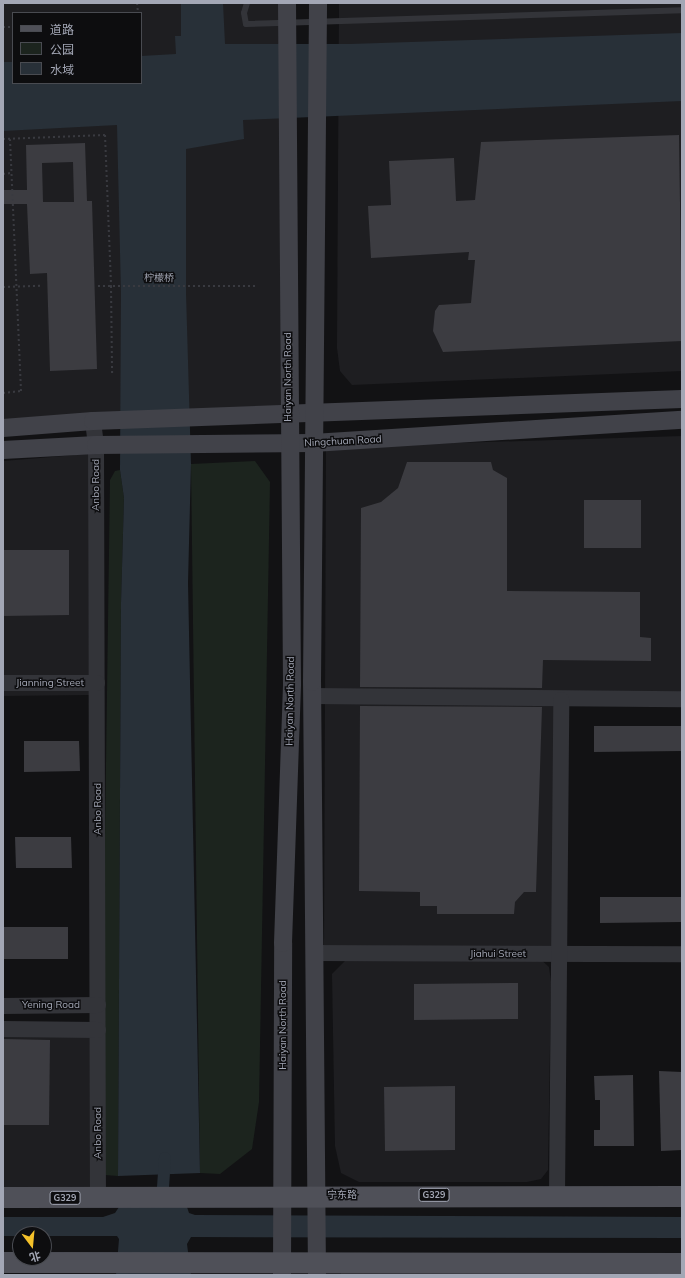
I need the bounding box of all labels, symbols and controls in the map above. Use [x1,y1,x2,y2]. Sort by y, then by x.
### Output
legend [12,12,142,84]
text: 道路 [50,22,74,37]
text: 公园 [50,42,74,57]
text: 水域 [50,62,74,77]
street label: 柠檬桥 [144,272,174,284]
street label: Haiyan North Road [282,332,294,422]
street label: Ningchuan Road [304,433,382,449]
street label: Anbo Road [90,459,102,511]
street label: Haiyan North Road [283,656,297,746]
street label: Jianning Street [16,677,84,689]
street label: Anbo Road [92,783,104,835]
street label: Jiahui Street [470,948,526,960]
street label: Haiyan North Road [277,980,289,1070]
street label: Yening Road [22,999,80,1011]
street label: Anbo Road [92,1107,104,1159]
road number: G329 [418,1188,450,1202]
street label: 宁东路 [327,1189,357,1201]
road number: G329 [49,1191,81,1205]
north arrow [12,1226,52,1266]
text: 北 [28,1248,42,1265]

